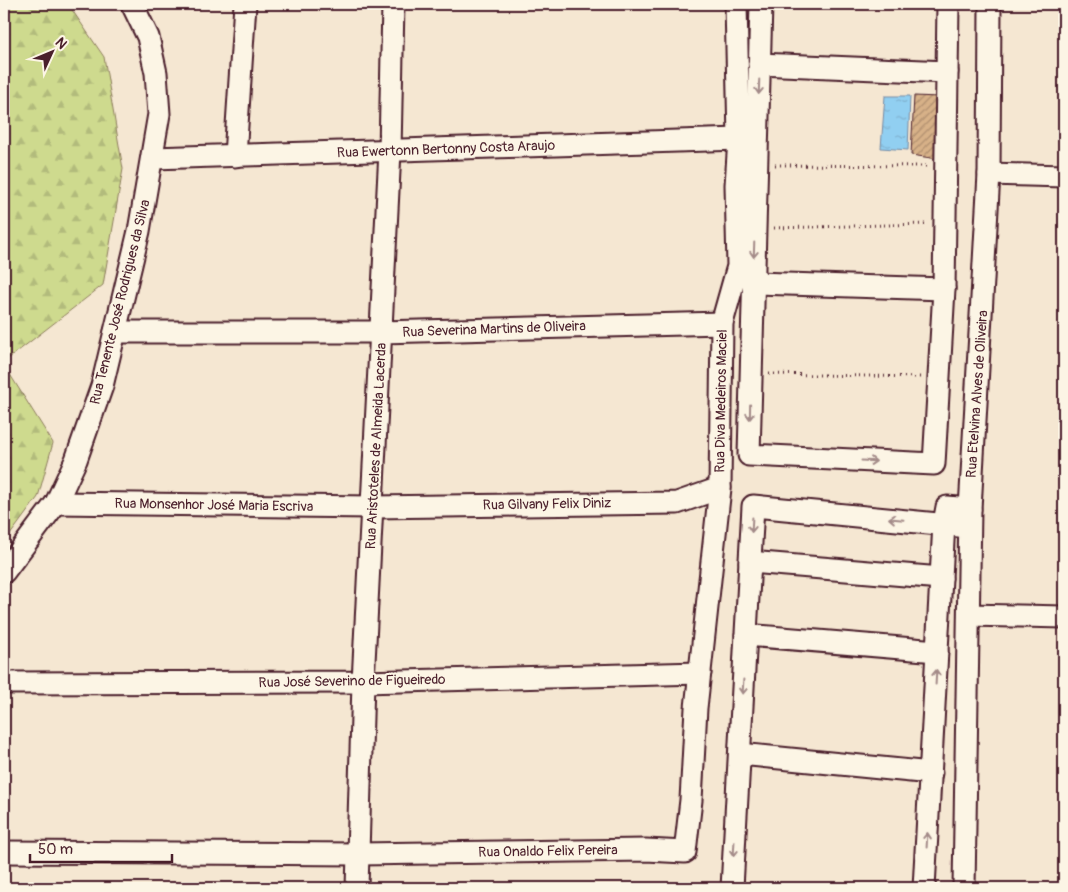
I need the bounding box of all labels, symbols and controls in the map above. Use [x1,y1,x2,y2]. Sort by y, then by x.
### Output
north arrow [28,28,78,78]
text: N [52,34,70,53]
one-way arrow [754,79,763,95]
street label: Rua Ewertonn Bertonny Costa Araujo [337,137,556,161]
street label: Rua Tenente José Rodrigues da Silva [86,198,154,406]
one-way arrow [750,242,759,258]
street label: Rua Etelvina Alves de Oliveira [963,310,991,478]
street label: Rua Severina Martins de Oliveira [402,317,586,341]
street label: Rua Diva Medeiros Maciel [711,329,731,473]
street label: Rua Aristoteles de Almeida Lacerda [362,342,390,550]
one-way arrow [745,404,755,420]
one-way arrow [861,456,877,465]
street label: Rua Gilvany Felix Diniz [483,494,611,514]
street label: Rua Monsenhor José Maria Escriva [115,495,313,515]
one-way arrow [888,514,904,524]
one-way arrow [748,517,757,533]
one-way arrow [931,670,940,686]
street label: Rua José Severino de Figueiredo [258,671,446,691]
one-way arrow [739,679,748,695]
scale bar [30,832,172,864]
one-way arrow [923,832,932,848]
text: 50 m [38,840,73,859]
street label: Rua Onaldo Felix Pereira [478,841,618,861]
one-way arrow [730,841,739,857]

